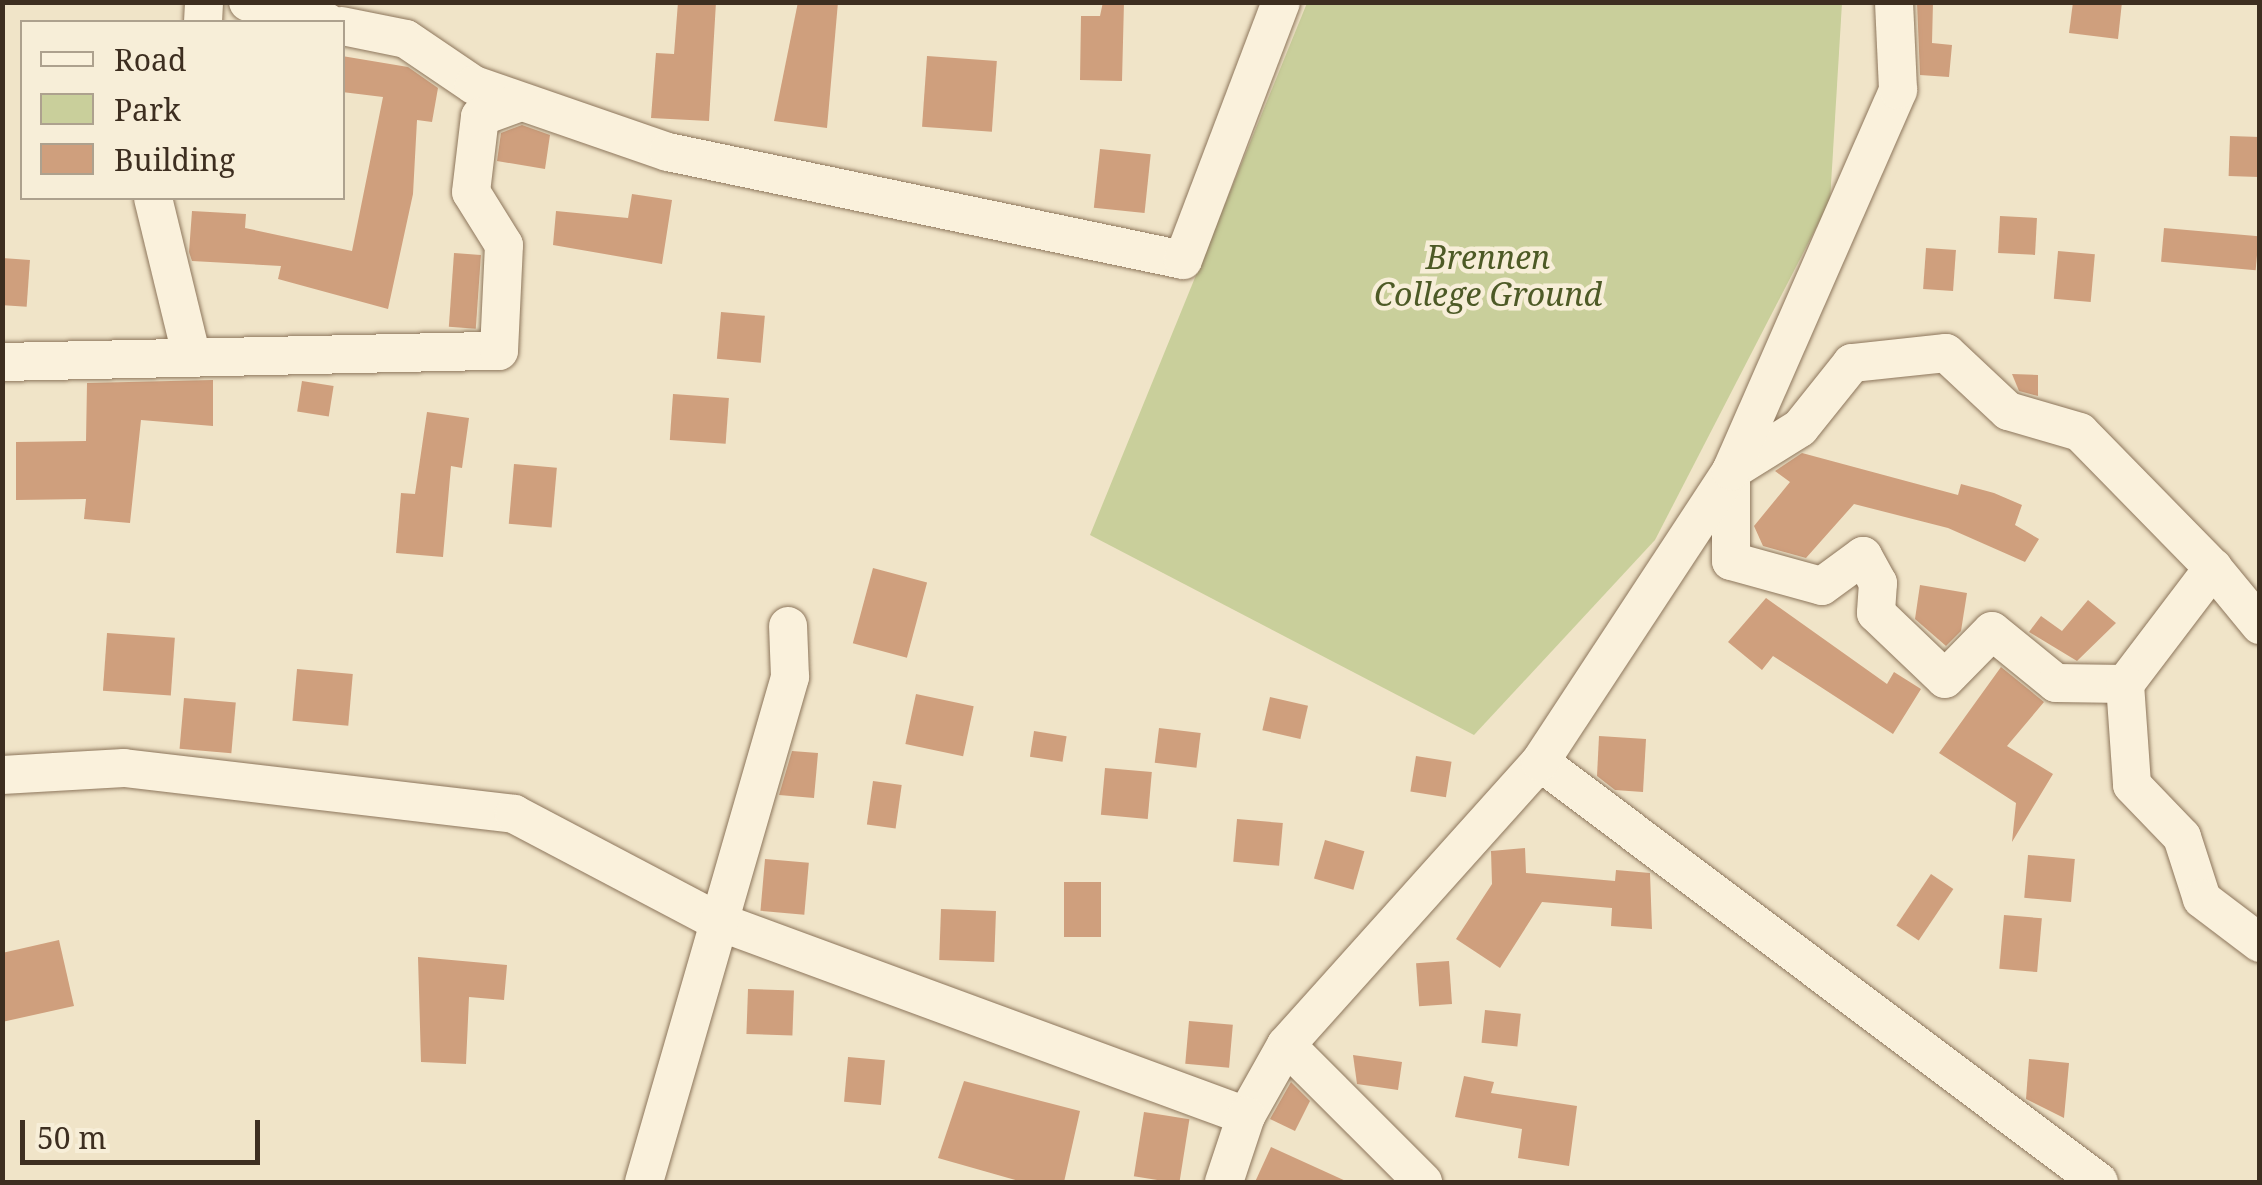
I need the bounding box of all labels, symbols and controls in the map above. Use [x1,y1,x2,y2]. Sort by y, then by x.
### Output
legend [20,20,345,200]
text: Road [114,39,186,80]
text: Park [114,89,181,130]
text: Building [114,139,235,180]
park label: Brennen College Ground [1374,239,1602,314]
scale bar [25,1100,265,1162]
text: 50 m [37,1117,107,1158]

